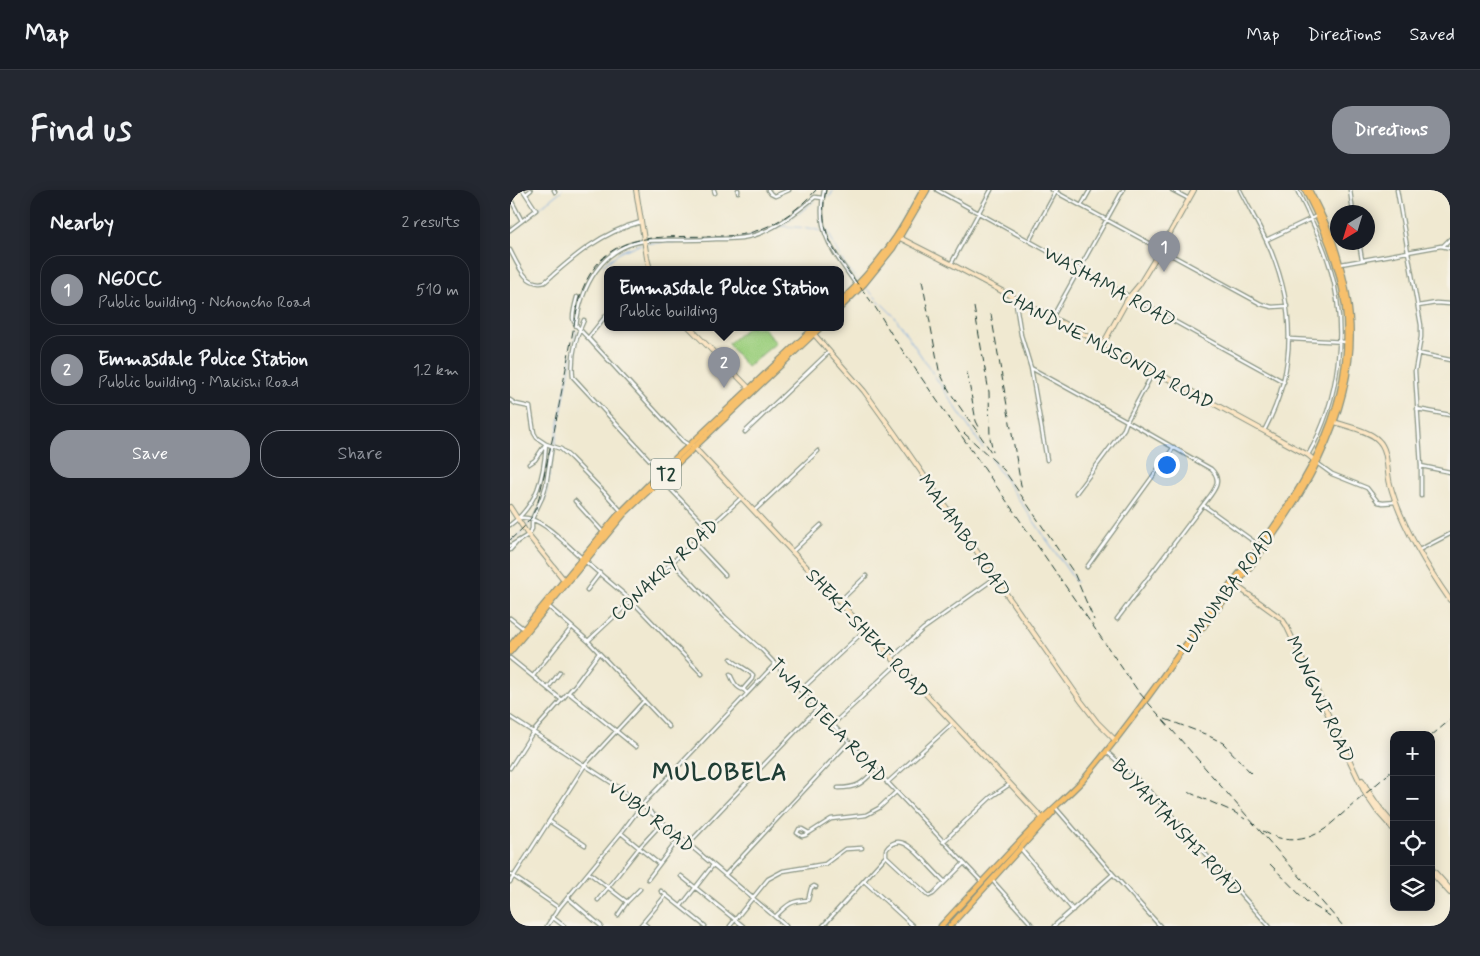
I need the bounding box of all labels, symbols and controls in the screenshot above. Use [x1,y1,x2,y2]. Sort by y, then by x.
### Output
text: Map [25,19,69,50]
text: Map [1247,23,1280,47]
text: Directions [1308,23,1382,47]
text: Saved [1410,23,1455,47]
button: Directions [1332,106,1450,154]
text: Find us [30,107,132,153]
north arrow [1330,205,1375,250]
text: Nearby [50,209,114,237]
text: 2 results [402,212,460,233]
pin: 1 [1148,231,1180,272]
street label: WASHAMA ROAD [1039,241,1180,334]
popup [604,266,844,331]
text: NGOCC [98,267,162,292]
text: Emmasdale Police Station [619,276,829,301]
text: 1 [63,280,71,301]
text: 510 m [416,280,459,301]
street label: CHANDWE MUSONDA ROAD [997,283,1218,416]
text: Public building · Nchoncho Road [98,292,310,313]
text: Public building [619,301,717,322]
text: Emmasdale Police Station [98,347,308,372]
pin: 2 [708,347,740,388]
text: 2 [63,360,71,381]
text: 1.2 km [413,360,459,381]
text: Public building · Makishi Road [98,372,299,393]
button: Save [50,430,250,478]
button: Share [260,430,460,478]
your location [1154,452,1180,478]
road number: T2 [651,458,681,490]
street label: MALAMBO ROAD [912,469,1015,602]
street label: CONAKRY ROAD [606,513,724,627]
street label: LUMUMBA ROAD [1173,525,1282,659]
street label: SHEKI-SHEKI ROAD [800,564,934,705]
street label: MUNGWI ROAD [1279,632,1360,767]
street label: TWATOTELA ROAD [763,653,892,789]
map controls [1390,731,1435,911]
button: + [1390,731,1435,776]
street label: BUYANTANSHI ROAD [1106,754,1248,903]
district label: MULOBELA [652,758,788,789]
street label: VUBU ROAD [603,776,699,859]
button: − [1390,776,1435,821]
button: locate [1390,821,1435,866]
button: layers [1390,866,1435,911]

